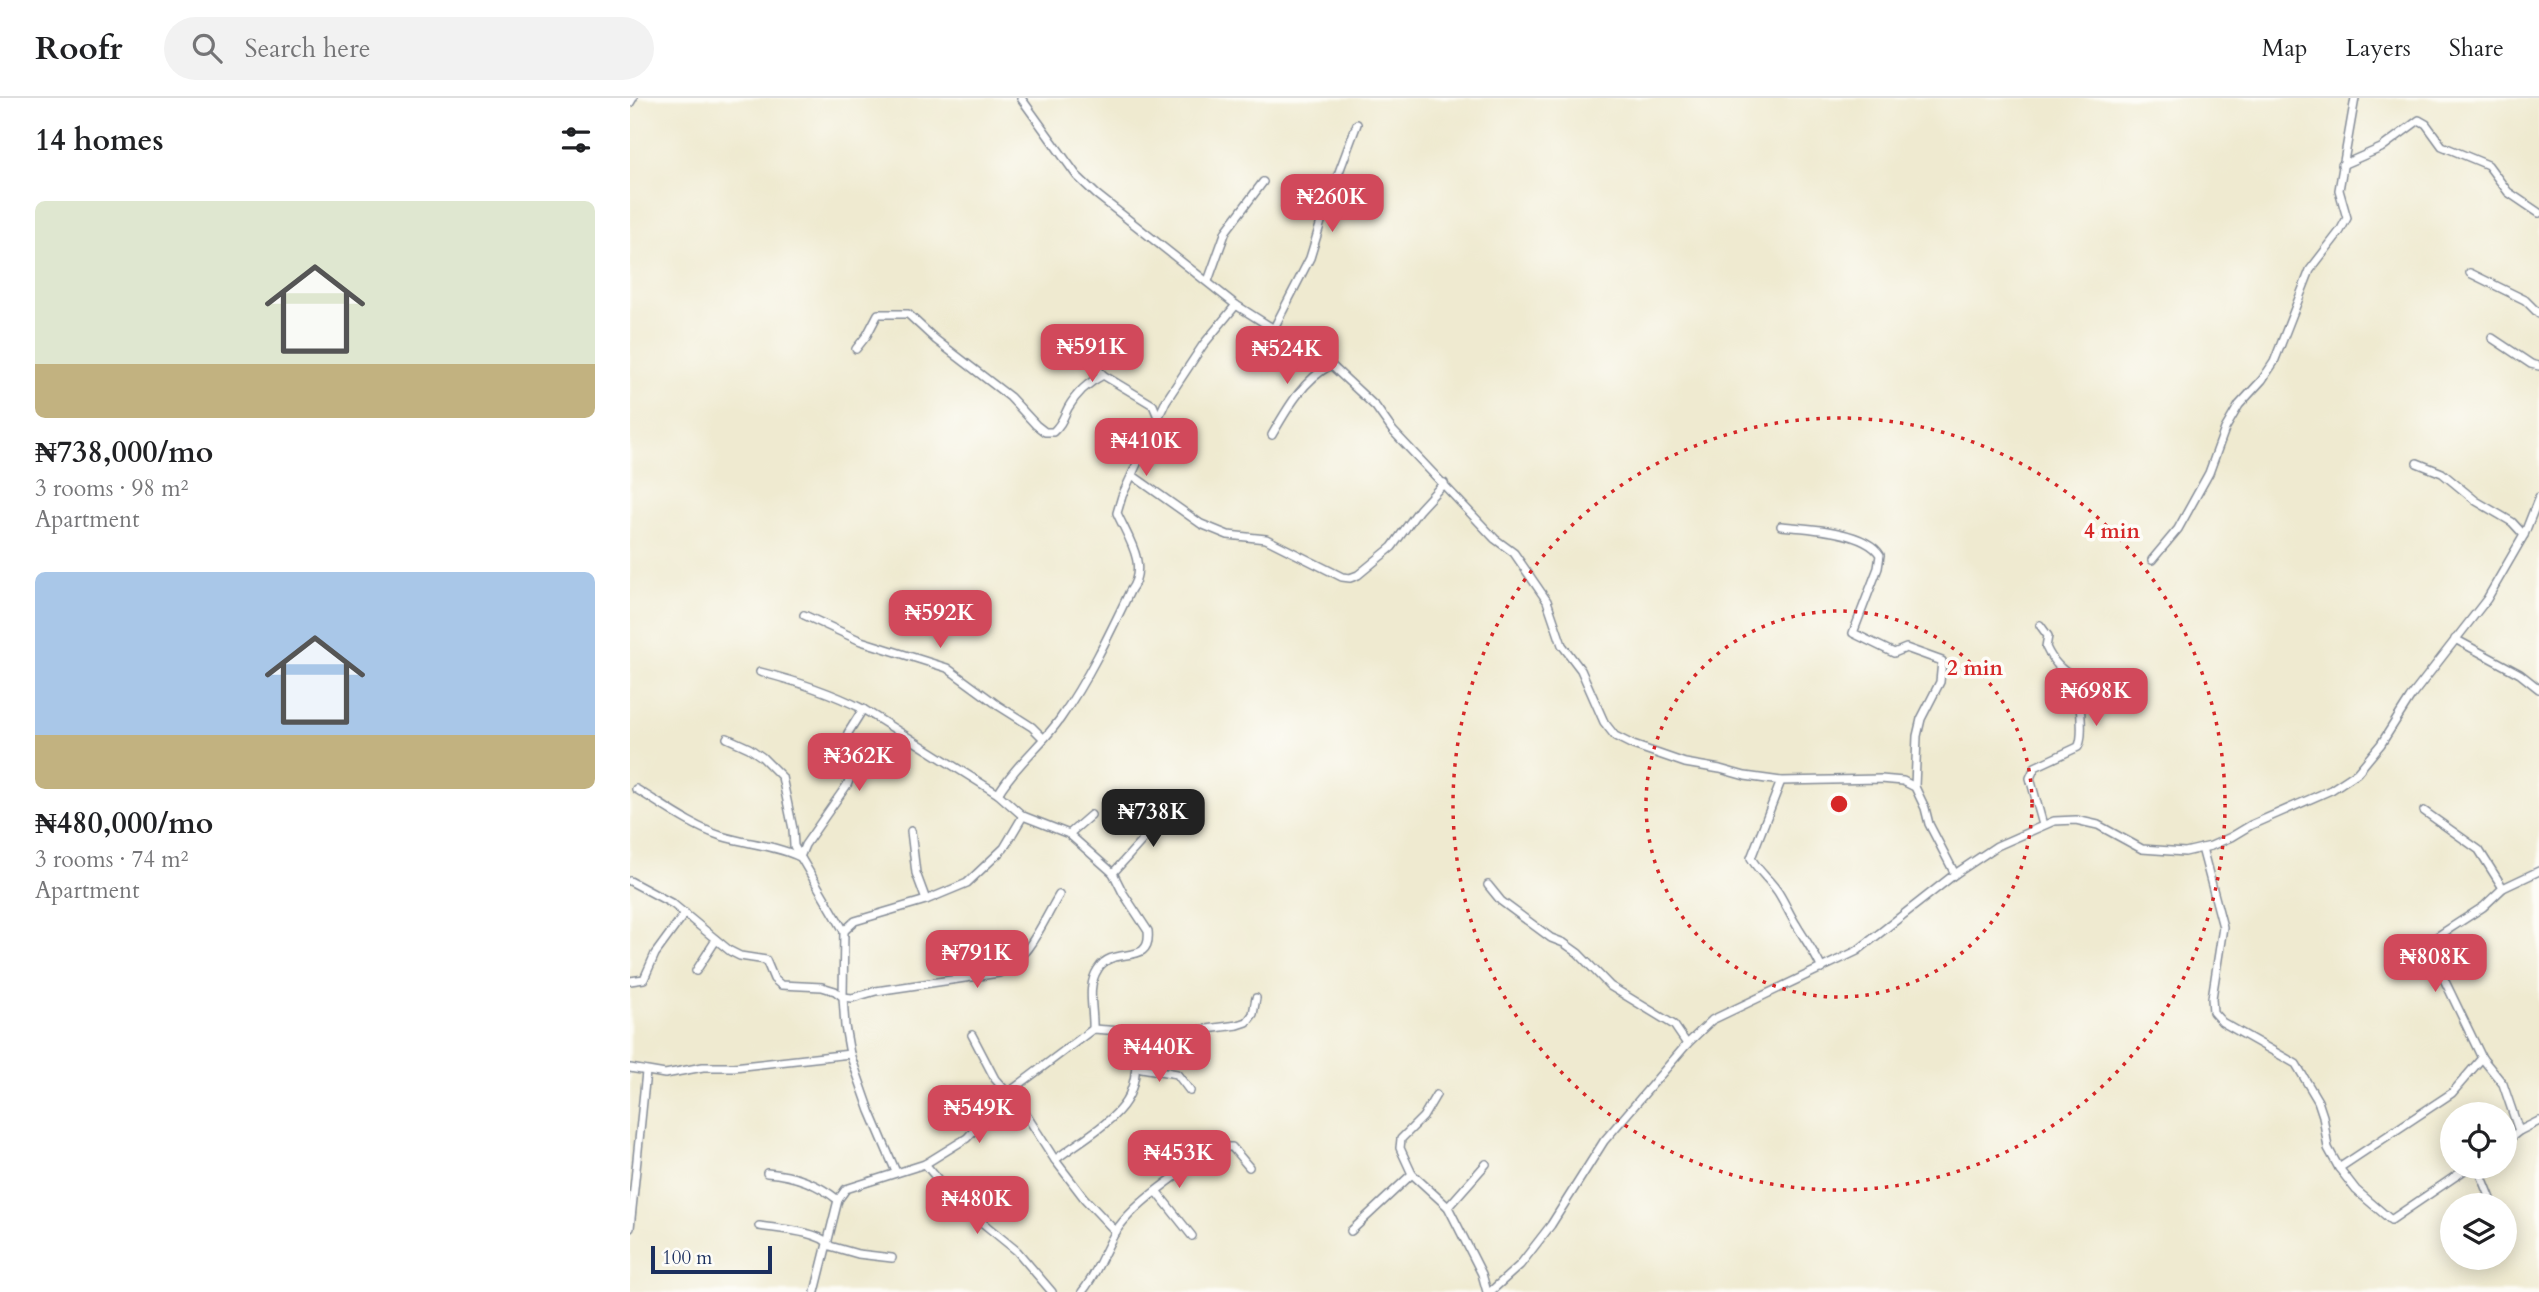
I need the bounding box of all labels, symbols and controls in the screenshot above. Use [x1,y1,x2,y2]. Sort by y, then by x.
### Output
search box [164,17,654,80]
text: Roofr [35,26,122,71]
icon: search [188,29,226,67]
text: Search here [244,31,370,66]
text: Map [2262,32,2308,65]
text: Layers [2346,32,2411,65]
text: Share [2449,32,2504,65]
text: 14 homes [35,120,164,161]
icon: filters [557,121,595,159]
pin: ₦260K [1283,174,1381,234]
text: ₦260K [1297,181,1367,212]
icon: home [252,246,378,372]
pin: ₦591K [1043,324,1141,384]
pin: ₦524K [1238,327,1336,386]
text: ₦591K [1057,331,1127,362]
text: ₦524K [1252,333,1322,364]
pin: ₦410K [1097,418,1195,478]
text: ₦410K [1111,425,1181,456]
text: ₦738,000/mo [35,432,213,473]
text: 3 rooms · 98 m² [35,473,188,504]
text: Apartment [35,504,139,535]
text: 4 min [2084,517,2140,546]
pin: ₦592K [891,590,989,650]
text: ₦592K [905,597,975,628]
icon: home [252,617,378,743]
text: 2 min [1947,654,2003,683]
pin: ₦698K [2047,668,2145,728]
text: ₦698K [2061,675,2131,706]
pin: ₦362K [810,734,908,793]
text: ₦362K [824,740,894,771]
pin: ₦738K [1104,790,1202,849]
centre of rings [1827,792,1851,816]
text: ₦738K [1118,796,1188,827]
text: ₦480,000/mo [35,803,213,844]
text: 3 rooms · 74 m² [35,844,188,875]
text: Apartment [35,875,139,906]
pin: ₦791K [928,930,1026,990]
pin: ₦808K [2386,934,2484,994]
text: ₦791K [942,937,1012,968]
text: ₦808K [2400,941,2470,972]
pin: ₦440K [1110,1024,1208,1084]
text: ₦440K [1124,1031,1194,1062]
pin: ₦549K [930,1086,1028,1145]
text: ₦549K [944,1092,1014,1123]
map controls [2440,1102,2517,1270]
button: locate [2440,1102,2517,1179]
pin: ₦453K [1130,1130,1228,1190]
text: ₦453K [1144,1137,1214,1168]
pin: ₦480K [928,1176,1026,1236]
text: ₦480K [942,1183,1012,1214]
button: layers [2440,1193,2517,1270]
scale bar [651,1243,772,1275]
text: 100 m [662,1245,712,1271]

